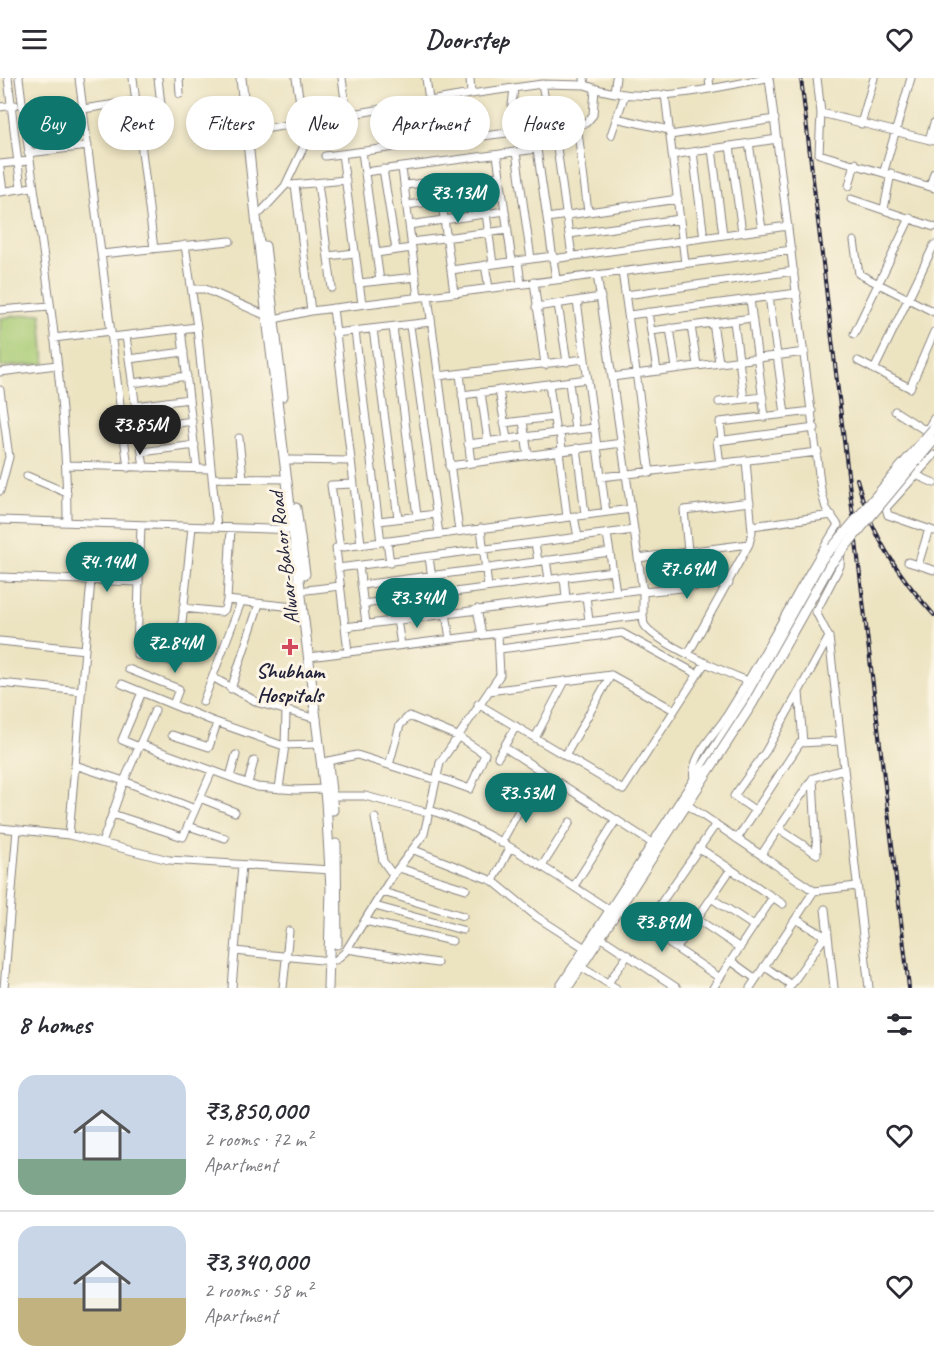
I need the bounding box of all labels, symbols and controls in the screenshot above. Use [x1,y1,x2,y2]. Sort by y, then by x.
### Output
text: Doorstep [426,22,509,56]
icon: menu [18,23,51,56]
icon: heart [883,23,916,56]
chip: Buy [18,96,86,150]
chip: Rent [98,96,174,150]
chip: Filters [186,96,274,150]
chip: New [286,96,358,150]
chip: Apartment [370,96,490,150]
chip: House [502,96,585,150]
pin: ₹3.13M [409,173,507,224]
text: ₹3.13M [431,180,485,205]
pin: ₹3.85M [91,405,189,456]
text: ₹3.85M [113,412,167,437]
street label: Alwar-Bahor Road [263,487,305,626]
pin: ₹4.14M [58,542,156,593]
text: ₹4.14M [80,549,134,574]
pin: ₹7.69M [638,549,736,600]
text: ₹7.69M [660,556,714,581]
pin: ₹3.34M [368,578,466,629]
text: ₹3.34M [390,585,444,610]
pin: ₹2.84M [126,623,224,674]
text: ₹2.84M [148,630,202,655]
marker: Shubham Hospitals [281,638,299,656]
place label: Shubham Hospitals [256,658,326,708]
pin: ₹3.53M [477,773,575,824]
text: ₹3.53M [499,780,553,805]
pin: ₹3.89M [613,902,711,953]
text: ₹3.89M [635,909,689,934]
text: 8 homes [18,1008,91,1041]
icon: filters [883,1008,916,1041]
text: ₹3,850,000 [204,1094,307,1127]
icon: home [66,1099,138,1171]
icon: heart [883,1119,916,1152]
text: 2 rooms · 72 m² [204,1127,312,1152]
text: Apartment [204,1152,277,1177]
text: ₹3,340,000 [204,1245,308,1278]
icon: home [66,1250,138,1322]
icon: heart [883,1270,916,1303]
text: 2 rooms · 58 m² [204,1278,312,1303]
text: Apartment [204,1303,277,1328]

